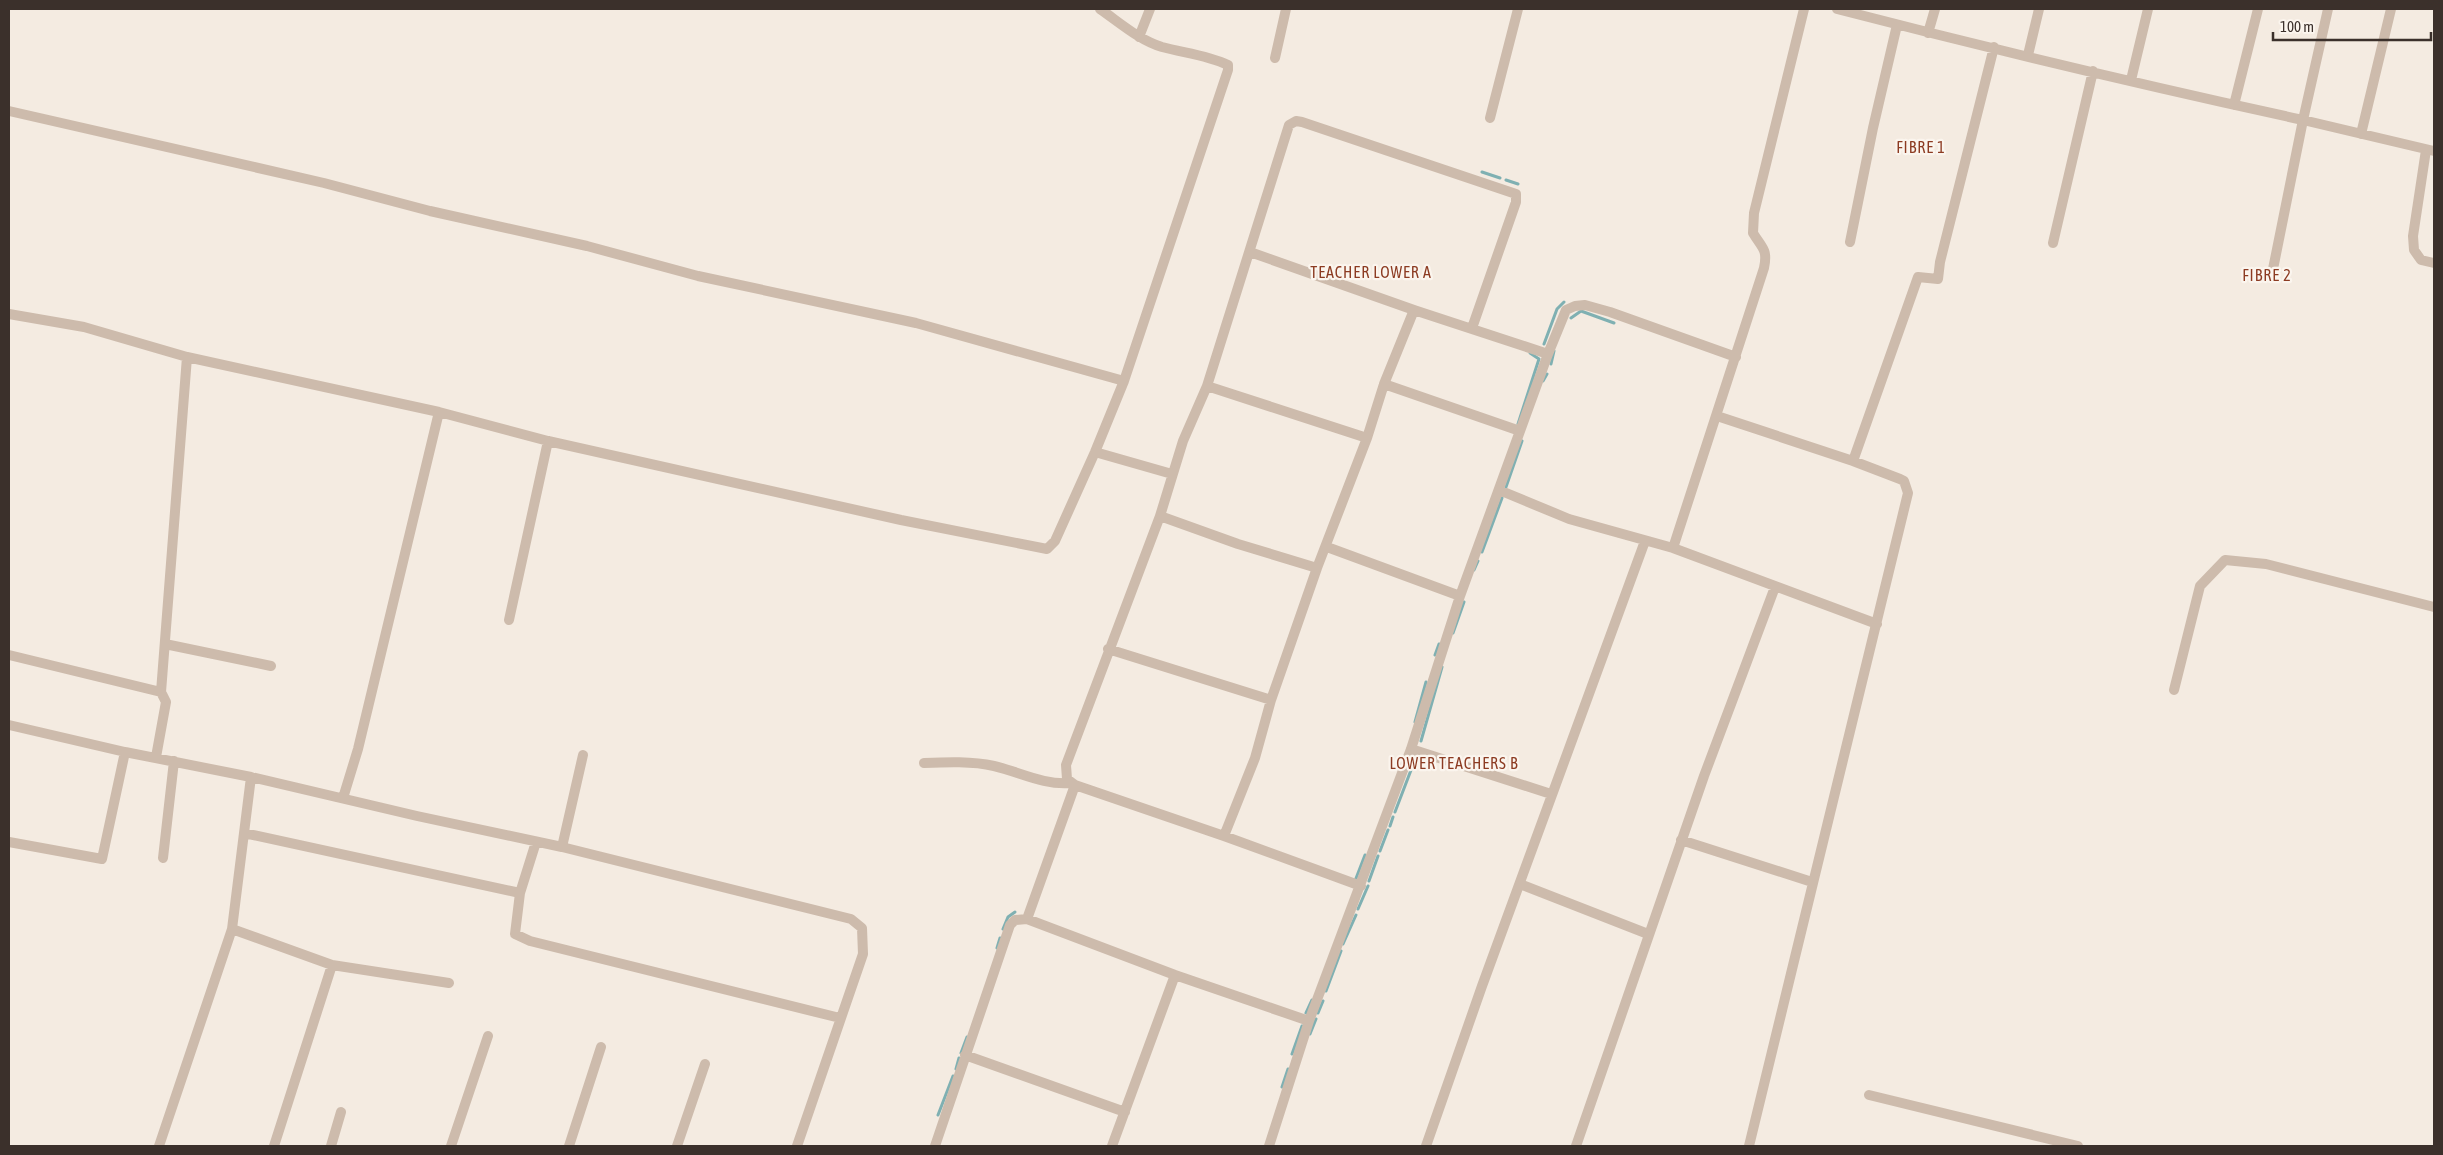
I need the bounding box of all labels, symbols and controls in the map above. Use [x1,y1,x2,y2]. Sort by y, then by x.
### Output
scale bar [2273,10,2430,42]
text: 100 m [2280,18,2314,35]
district label: FIBRE 1 [1896,138,1946,156]
district label: TEACHER LOWER A [1310,263,1432,281]
district label: FIBRE 2 [2242,266,2292,284]
district label: LOWER TEACHERS B [1389,754,1519,772]

